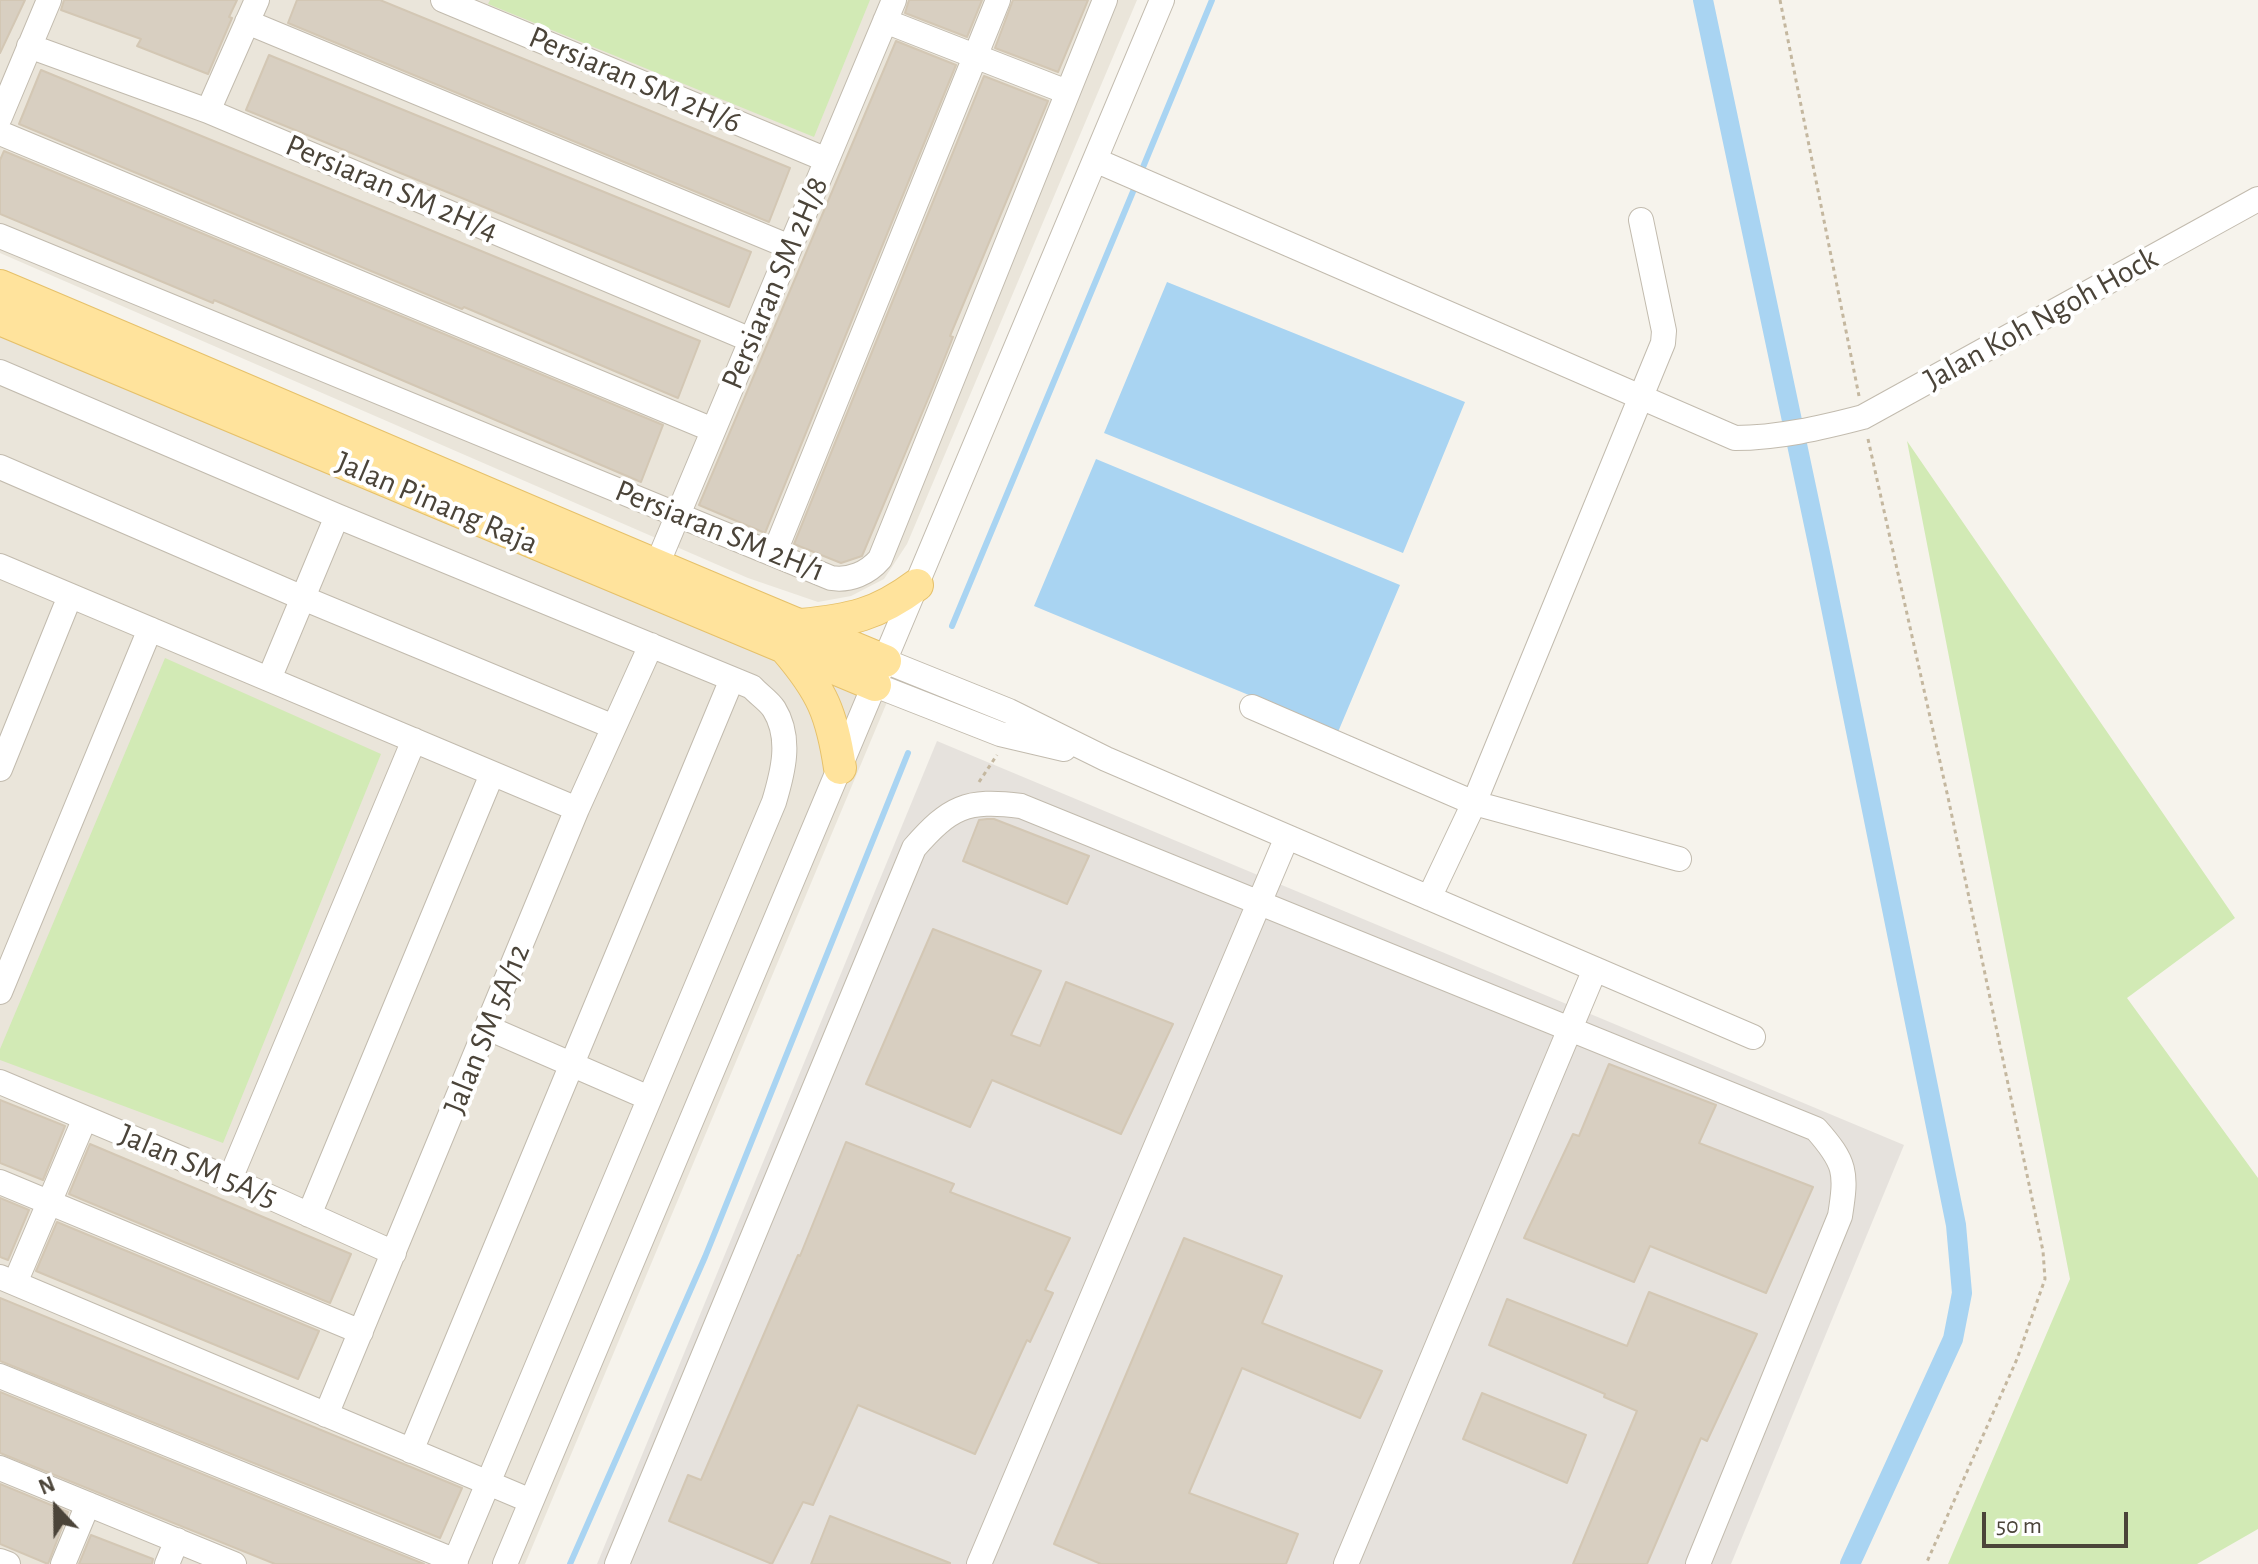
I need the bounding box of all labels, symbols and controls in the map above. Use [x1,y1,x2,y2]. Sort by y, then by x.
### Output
street label: Persiaran SM 2H/6 [523,18,747,142]
street label: Persiaran SM 2H/4 [280,126,504,250]
street label: Persiaran SM 2H/8 [713,171,837,395]
street label: Jalan Koh Ngoh Hock [1918,239,2164,399]
street label: Jalan Pinang Raja [330,443,544,563]
street label: Persiaran SM 2H/1 [609,471,831,591]
street label: Jalan SM 5A/12 [435,938,539,1120]
street label: Jalan SM 5A/5 [113,1115,283,1217]
north arrow [16,1468,96,1548]
text: N [36,1473,58,1499]
scale bar [1986,1496,2132,1546]
text: 50 m [1996,1514,2042,1538]

